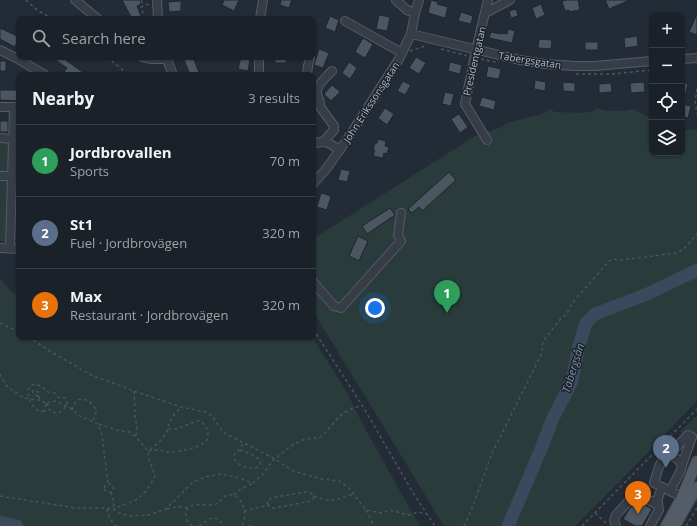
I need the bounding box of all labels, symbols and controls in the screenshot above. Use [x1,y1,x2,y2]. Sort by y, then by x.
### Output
map controls [649,12,685,156]
button: + [649,12,685,48]
search box [16,16,316,60]
street label: Presidentgatan [459,25,489,97]
icon: search [30,27,52,49]
text: Search here [62,28,146,48]
street label: Tabergsgatan [498,48,562,72]
button: − [649,48,685,84]
street label: John Erikssonsgatan [339,59,402,146]
button: locate [649,84,685,120]
text: Nearby [32,87,94,110]
text: 3 results [248,89,300,107]
button: layers [649,120,685,156]
text: Jordbrovallen [70,142,172,162]
text: 1 [41,152,49,170]
text: 70 m [270,152,300,170]
text: Sports [70,162,109,180]
text: St1 [70,214,93,234]
text: 2 [41,224,49,242]
text: 320 m [262,224,300,242]
text: Fuel · Jordbrovägen [70,234,187,252]
pin: 1 [434,280,460,313]
text: Max [70,286,102,306]
text: 3 [41,296,49,314]
text: 320 m [262,296,300,314]
your location [365,298,385,318]
text: Restaurant · Jordbrovägen [70,306,228,324]
water label: Tabergsån [558,341,587,394]
pin: 2 [653,435,679,468]
pin: 3 [625,481,651,514]

